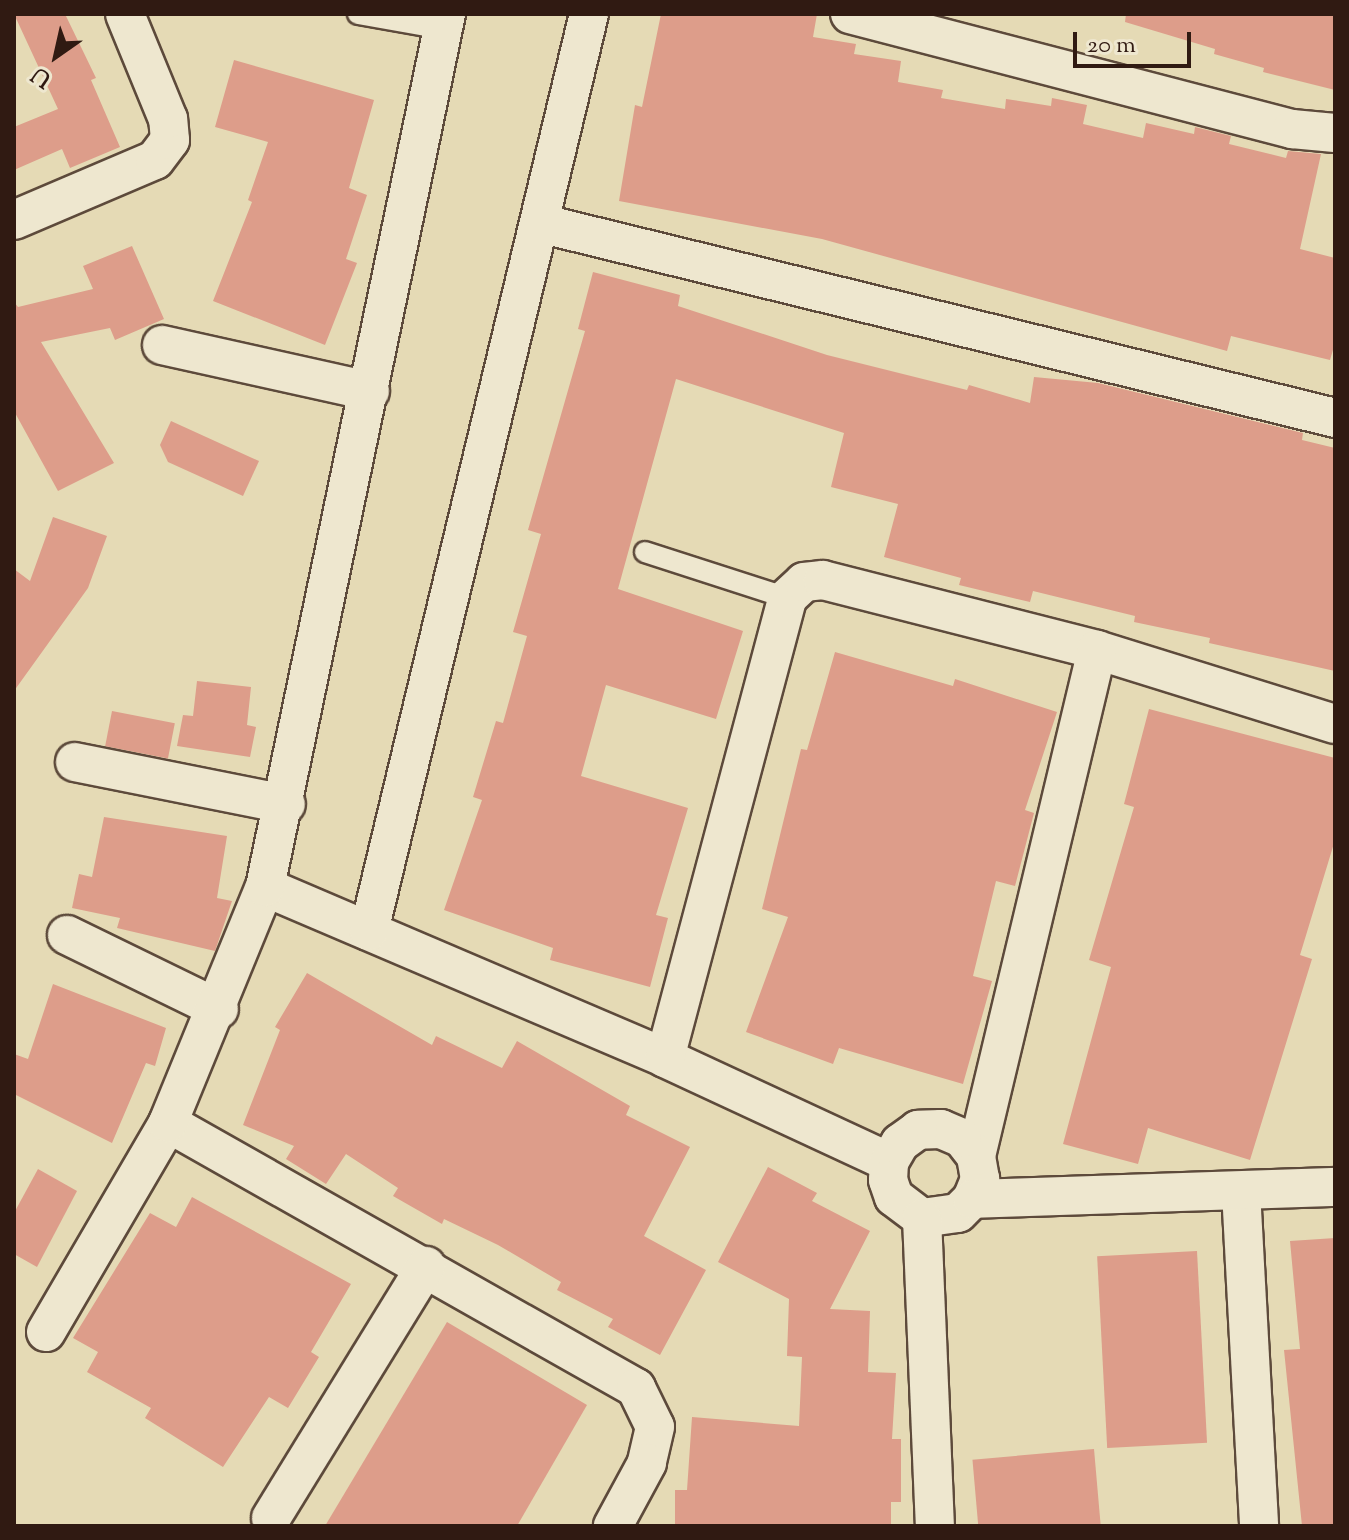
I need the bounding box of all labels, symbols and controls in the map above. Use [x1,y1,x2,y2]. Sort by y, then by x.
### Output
north arrow [16,16,96,96]
scale bar [1077,16,1195,66]
text: 20 m [1087,29,1136,63]
text: U [26,58,59,94]

